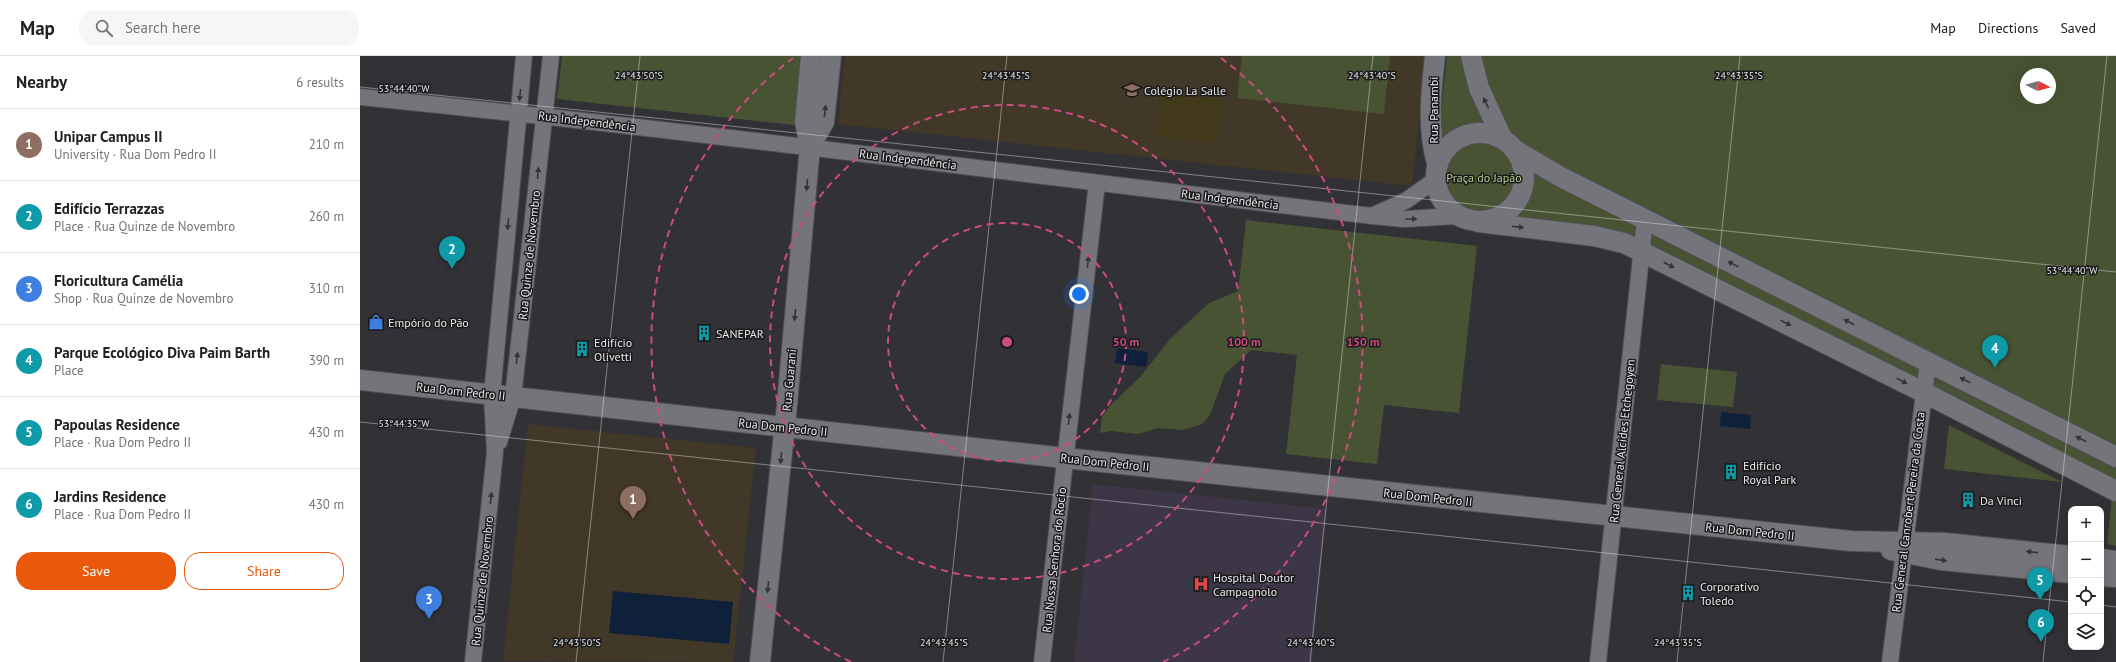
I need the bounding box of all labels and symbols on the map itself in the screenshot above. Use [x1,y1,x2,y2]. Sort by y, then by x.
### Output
north arrow [2020,68,2056,104]
text: 24°43'50"S [615,69,663,82]
text: 24°43'45"S [982,69,1030,82]
text: 24°43'40"S [1348,69,1396,82]
text: 24°43'35"S [1715,69,1763,82]
street label: Rua Panambi [1426,77,1441,143]
school or university icon: Colégio La Salle [1123,81,1141,99]
text: 53°44'40"W [378,82,430,95]
place label: Colégio La Salle [1144,83,1226,98]
one-way arrow [517,89,524,101]
one-way arrow [1483,97,1489,108]
one-way arrow [822,105,828,117]
street label: Rua Independência [537,108,637,134]
street label: Rua Independência [858,146,958,172]
one-way arrow [535,167,541,179]
park label: Praça do Japão [1446,170,1522,185]
one-way arrow [803,179,810,191]
street label: Rua Independência [1180,186,1280,212]
street label: Rua Quinze de Novembro [515,189,543,321]
one-way arrow [1405,216,1418,222]
one-way arrow [505,218,511,230]
one-way arrow [1512,224,1524,230]
pin: 2 [439,236,465,269]
one-way arrow [1084,256,1091,268]
one-way arrow [1664,261,1675,268]
one-way arrow [1727,261,1738,267]
text: 53°44'40"W [2046,264,2098,277]
your location [1069,284,1089,304]
one-way arrow [792,309,799,321]
shop icon: Empório do Pão [367,313,385,331]
place label: Empório do Pão [388,315,469,330]
one-way arrow [1843,319,1855,325]
one-way arrow [1780,320,1791,326]
building icon: SANEPAR [695,324,713,342]
place label: SANEPAR [716,326,764,341]
text: 50 m [1113,334,1139,349]
text: 100 m [1227,334,1261,349]
text: 150 m [1346,334,1380,349]
place label: Edifício Olivetti [594,335,632,364]
centre of rings [1000,335,1014,349]
pin: 4 [1982,335,2008,368]
building icon: Edifício Olivetti [573,340,591,358]
street label: Rua Guarani [779,348,799,412]
one-way arrow [514,352,520,364]
street label: Rua General Alcides Etchegoyen [1606,359,1638,523]
one-way arrow [1959,377,1971,384]
one-way arrow [1896,378,1907,384]
street label: Rua Dom Pedro II [416,379,506,403]
street label: Rua General Canrobert Pereira da Costa [1888,411,1928,613]
one-way arrow [1066,413,1073,425]
street label: Rua Dom Pedro II [738,415,828,439]
text: 53°44'35"W [378,417,430,430]
one-way arrow [2075,436,2087,442]
street label: Rua Dom Pedro II [1060,450,1150,474]
one-way arrow [778,452,785,464]
place label: Edifício Royal Park [1743,458,1796,487]
building icon: Edifício Royal Park [1722,463,1740,481]
street label: Rua Dom Pedro II [1383,485,1473,509]
pin: 1 [620,486,646,519]
street label: Rua Nossa Senhora do Rocio [1039,487,1069,633]
building icon: Da Vinci [1959,491,1977,509]
one-way arrow [487,492,494,504]
place label: Da Vinci [1980,493,2022,508]
street label: Rua Quinze de Novembro [468,515,496,647]
street label: Rua Dom Pedro II [1705,519,1795,543]
one-way arrow [2026,549,2038,555]
one-way arrow [1935,556,1947,563]
pin: 5 [2027,567,2053,600]
place label: Hospital Doutor Campagnolo [1213,570,1294,599]
hospital icon: Hospital Doutor Campagnolo [1192,575,1210,593]
place label: Corporativo Toledo [1700,579,1759,608]
one-way arrow [765,581,771,593]
building icon: Corporativo Toledo [1679,584,1697,602]
pin: 3 [416,586,442,619]
pin: 6 [2028,609,2054,642]
text: 24°43'50"S [553,636,601,649]
text: 24°43'45"S [920,636,968,649]
text: 24°43'40"S [1287,636,1335,649]
text: 24°43'35"S [1654,636,1702,649]

